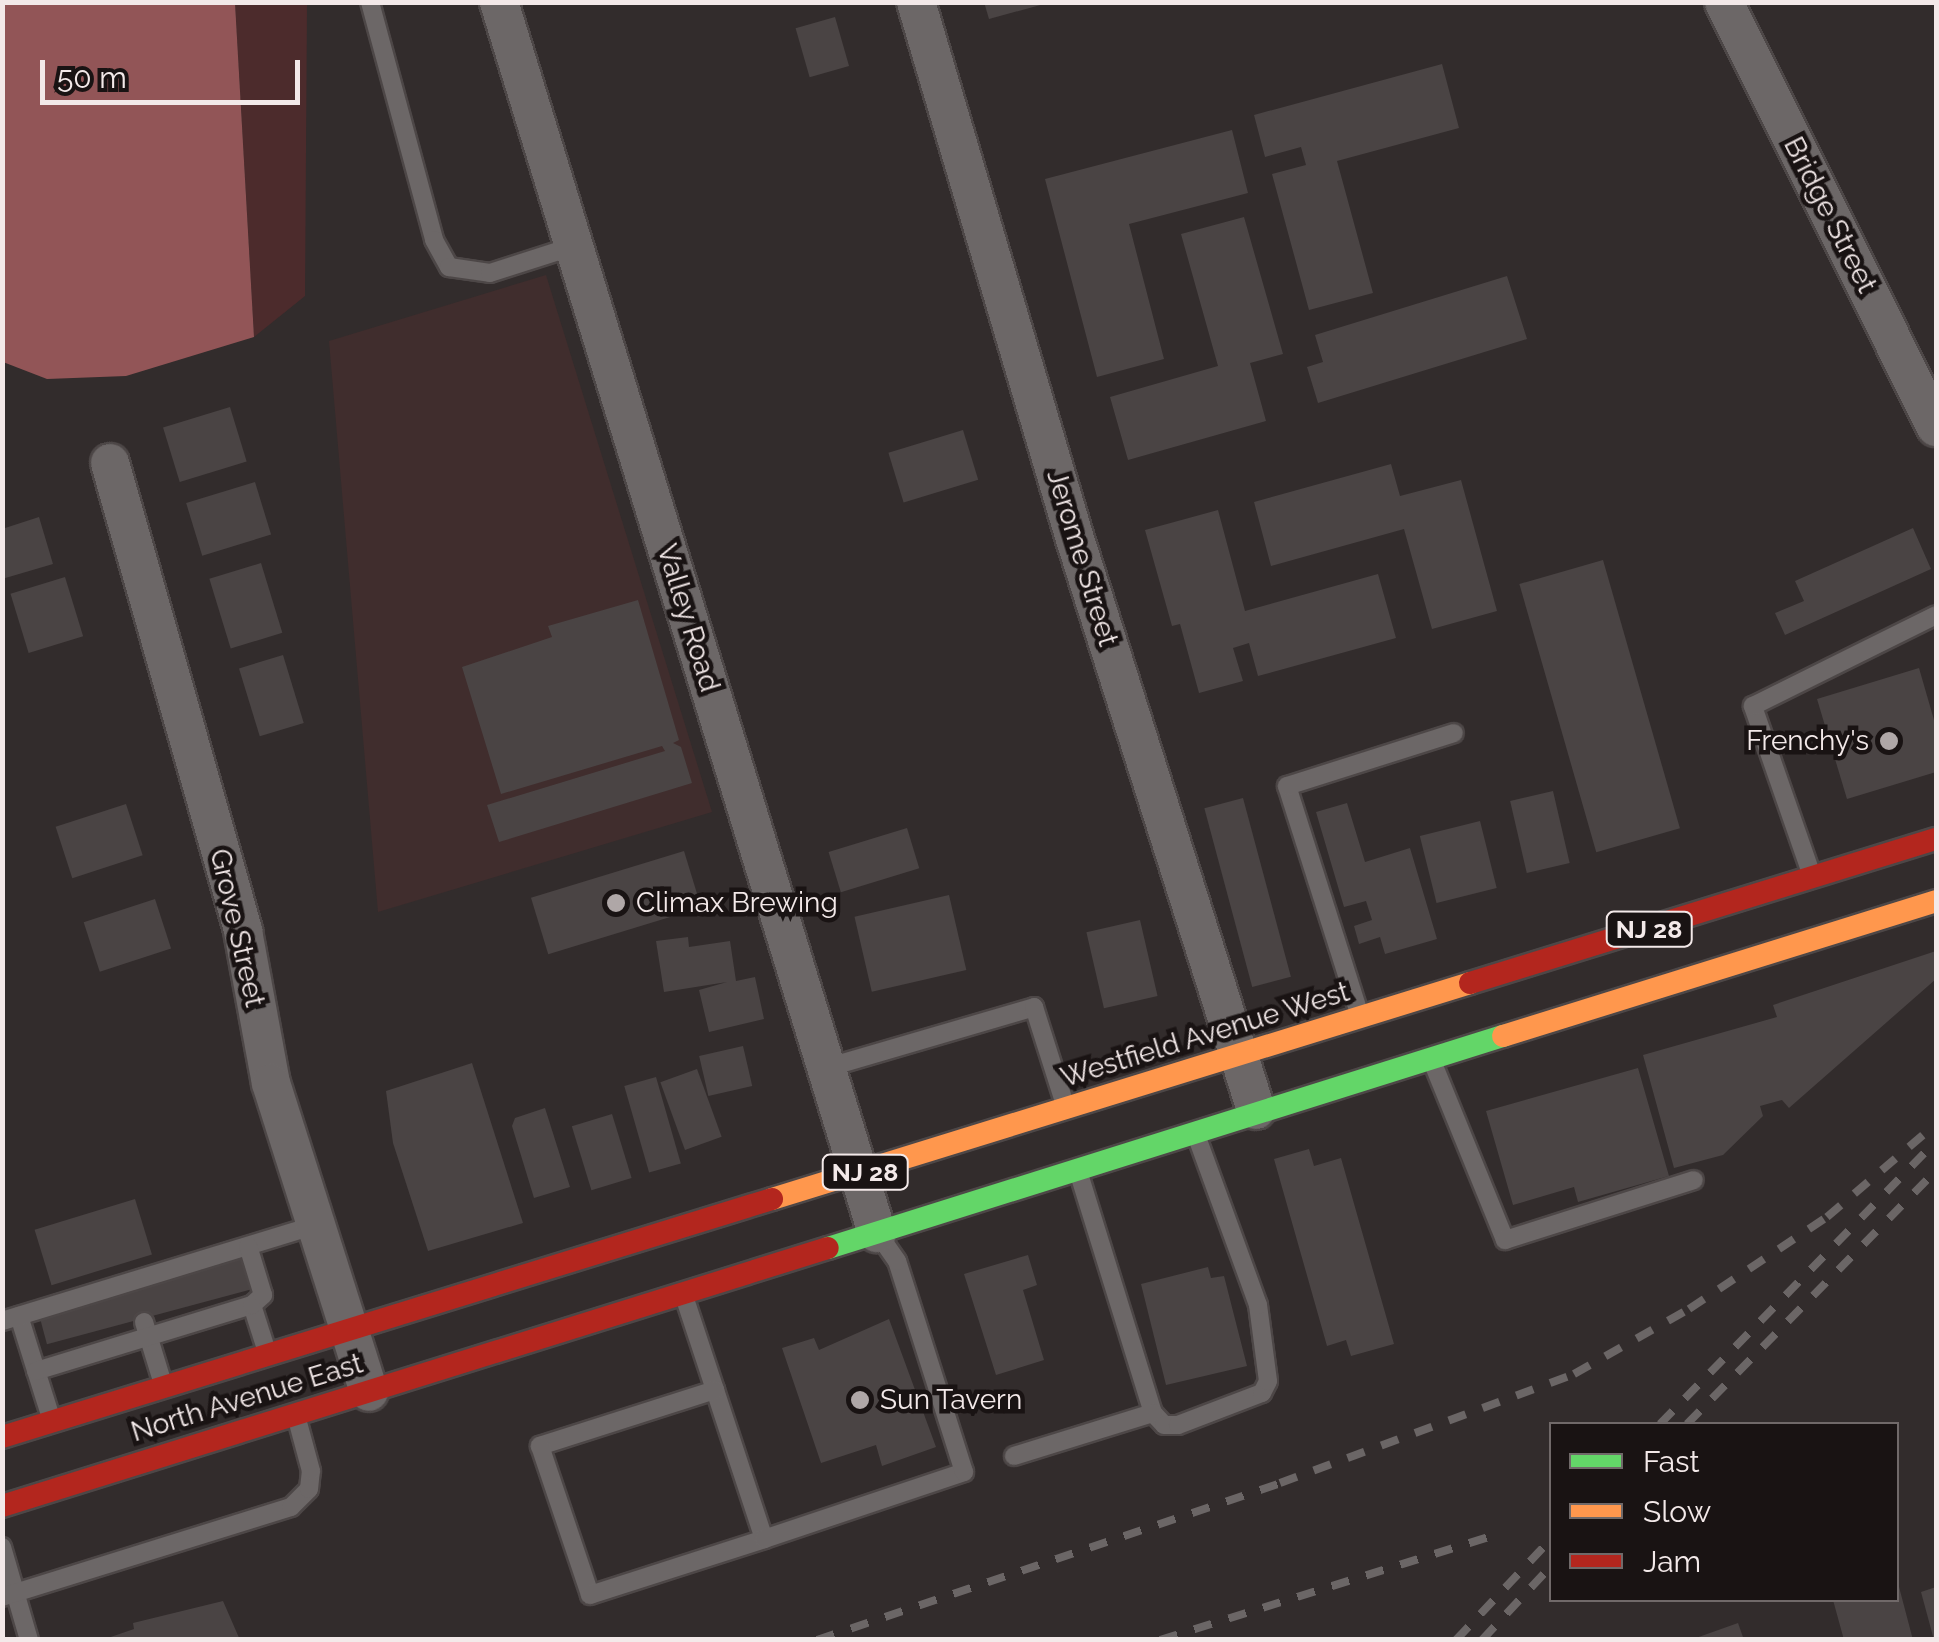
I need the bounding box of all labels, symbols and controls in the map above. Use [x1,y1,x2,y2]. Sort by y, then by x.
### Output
scale bar [45,40,305,102]
text: 50 m [57,60,127,95]
street label: Bridge Street [1776,131,1884,299]
street label: Jerome Street [1039,466,1125,650]
street label: Valley Road [649,540,727,696]
place label: Frenchy's [1746,724,1869,758]
marker: Frenchy's [1878,730,1900,752]
street label: Grove Street [203,846,271,1010]
place label: Climax Brewing [636,886,838,920]
marker: Climax Brewing [605,892,627,914]
road number: NJ 28 [1604,909,1694,949]
street label: Westfield Avenue West [1056,975,1354,1095]
road number: NJ 28 [820,1152,910,1192]
street label: North Avenue East [127,1347,367,1449]
place label: Sun Tavern [880,1383,1023,1417]
marker: Sun Tavern [849,1389,871,1411]
legend [1549,1422,1899,1602]
text: Fast [1643,1444,1700,1479]
text: Slow [1643,1494,1711,1529]
text: Jam [1643,1544,1701,1579]

